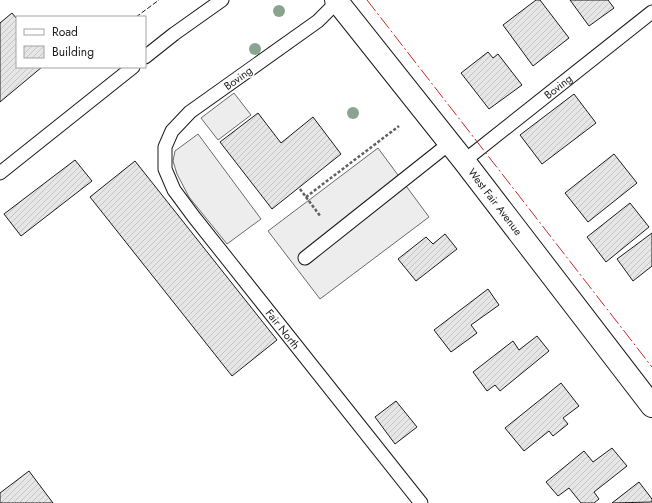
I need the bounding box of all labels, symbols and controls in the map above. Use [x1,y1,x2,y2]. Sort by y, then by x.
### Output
legend [16,16,146,68]
text: Road [52,23,78,41]
text: Building [52,43,94,61]
street label: Boving [220,62,256,94]
street label: Boving [541,70,575,103]
street label: West Fair Avenue [464,165,526,239]
street label: Fair North [262,306,304,352]

